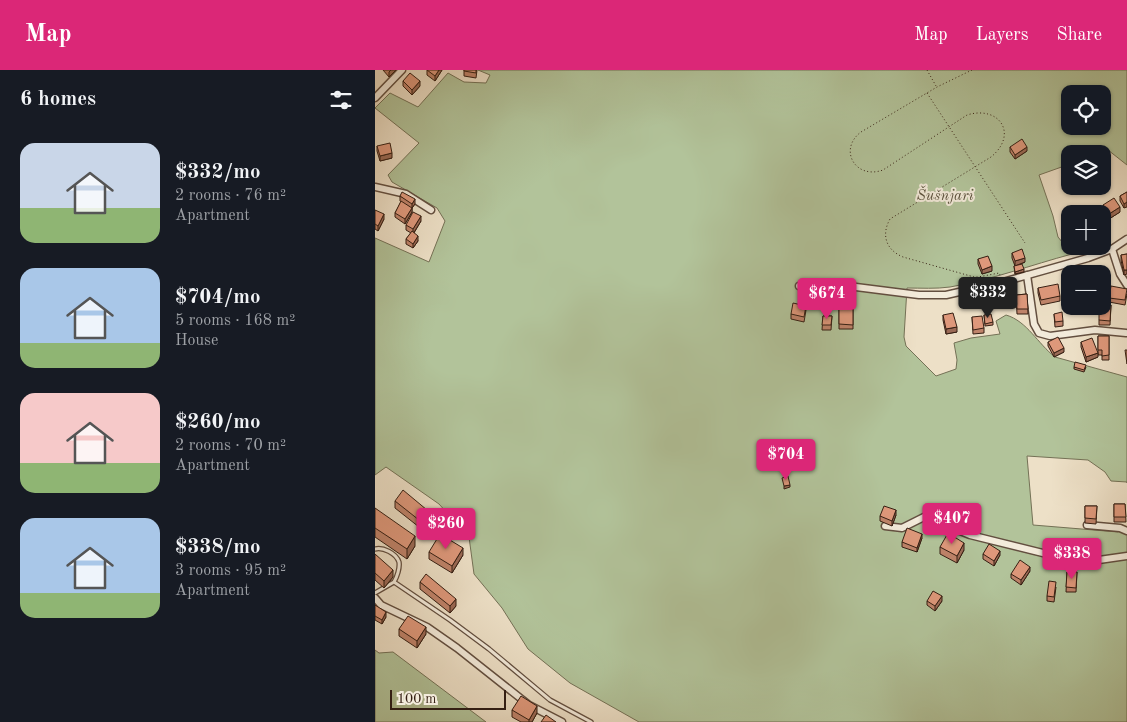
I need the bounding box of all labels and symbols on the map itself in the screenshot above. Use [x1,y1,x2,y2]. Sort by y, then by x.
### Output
park label: Šušnjari [916,185,974,204]
pin: $332 [958,276,1018,319]
pin: $674 [797,278,857,320]
pin: $704 [756,438,816,481]
pin: $407 [922,502,982,545]
pin: $260 [416,508,476,550]
pin: $338 [1042,538,1102,580]
scale bar [390,687,506,710]

